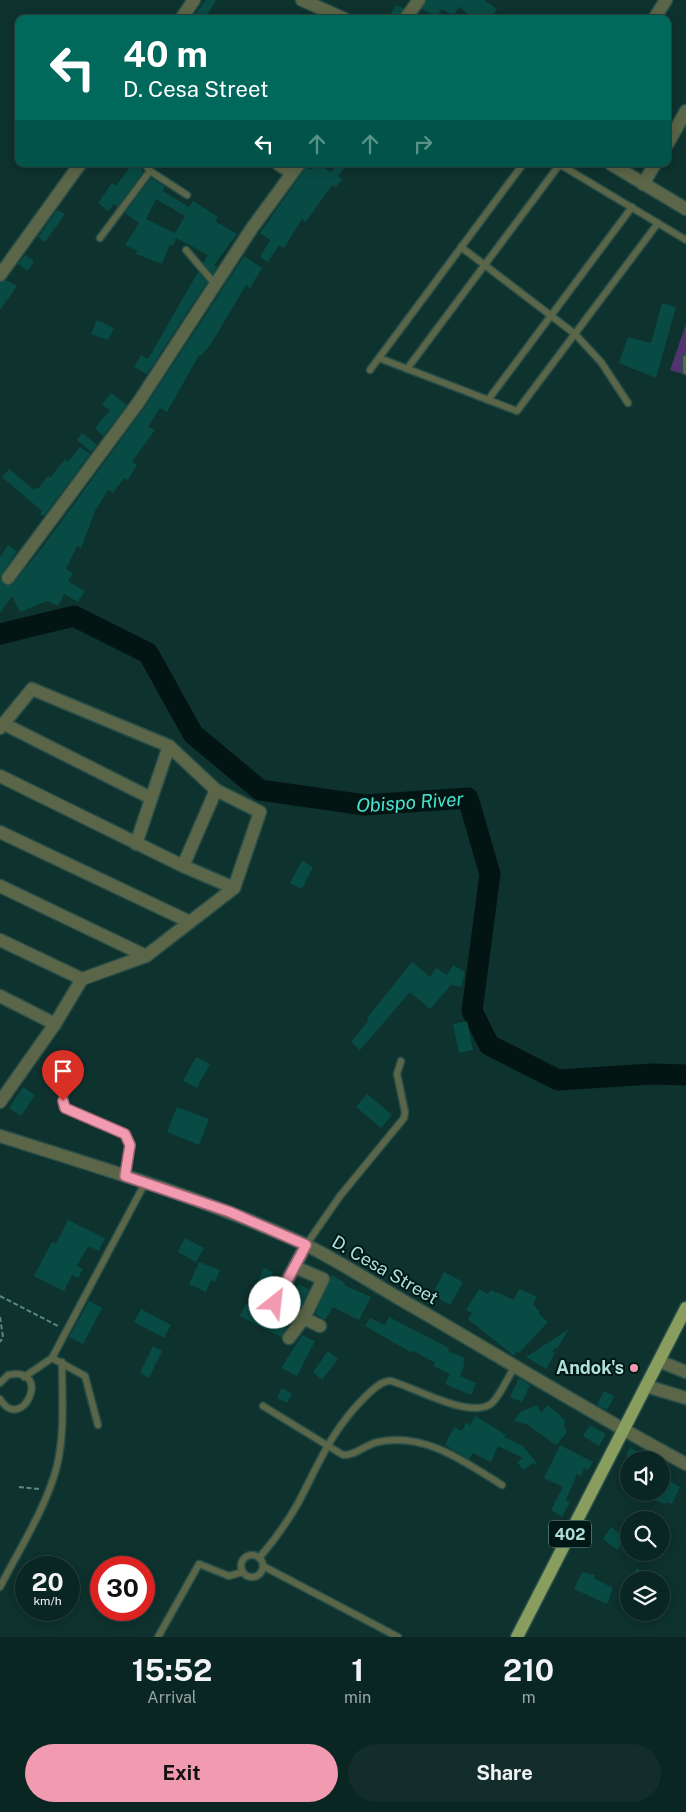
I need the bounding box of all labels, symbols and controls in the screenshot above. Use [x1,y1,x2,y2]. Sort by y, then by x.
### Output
text: 40 m [123,34,208,75]
icon: left [40,35,105,100]
text: D. Cesa Street [123,76,269,102]
icon: left [250,130,278,158]
icon: ahead [303,130,331,158]
icon: ahead [356,130,384,158]
icon: right [409,130,437,158]
water label: Obispo River [355,787,465,817]
pin [42,1050,84,1101]
icon: arrive [49,1057,77,1085]
street label: D. Cesa Street [328,1231,442,1308]
position arrow [248,1276,300,1328]
place label: Andok's [556,1357,624,1378]
marker: Andok's [628,1362,640,1374]
map controls [620,1451,670,1621]
button: sound [620,1451,670,1501]
button: search [620,1511,670,1561]
road number: 402 [549,1520,591,1548]
speed limit sign: 30 [90,1556,155,1621]
text: 20 [32,1567,64,1597]
button: layers [620,1571,670,1621]
text: km/h [33,1594,62,1608]
text: 15:52 [132,1652,212,1688]
text: 1 [351,1652,364,1688]
text: 210 [503,1652,554,1688]
text: Arrival [147,1688,197,1707]
text: min [344,1688,371,1707]
text: m [522,1688,536,1707]
button: Exit [25,1744,338,1802]
button: Share [348,1744,661,1802]

